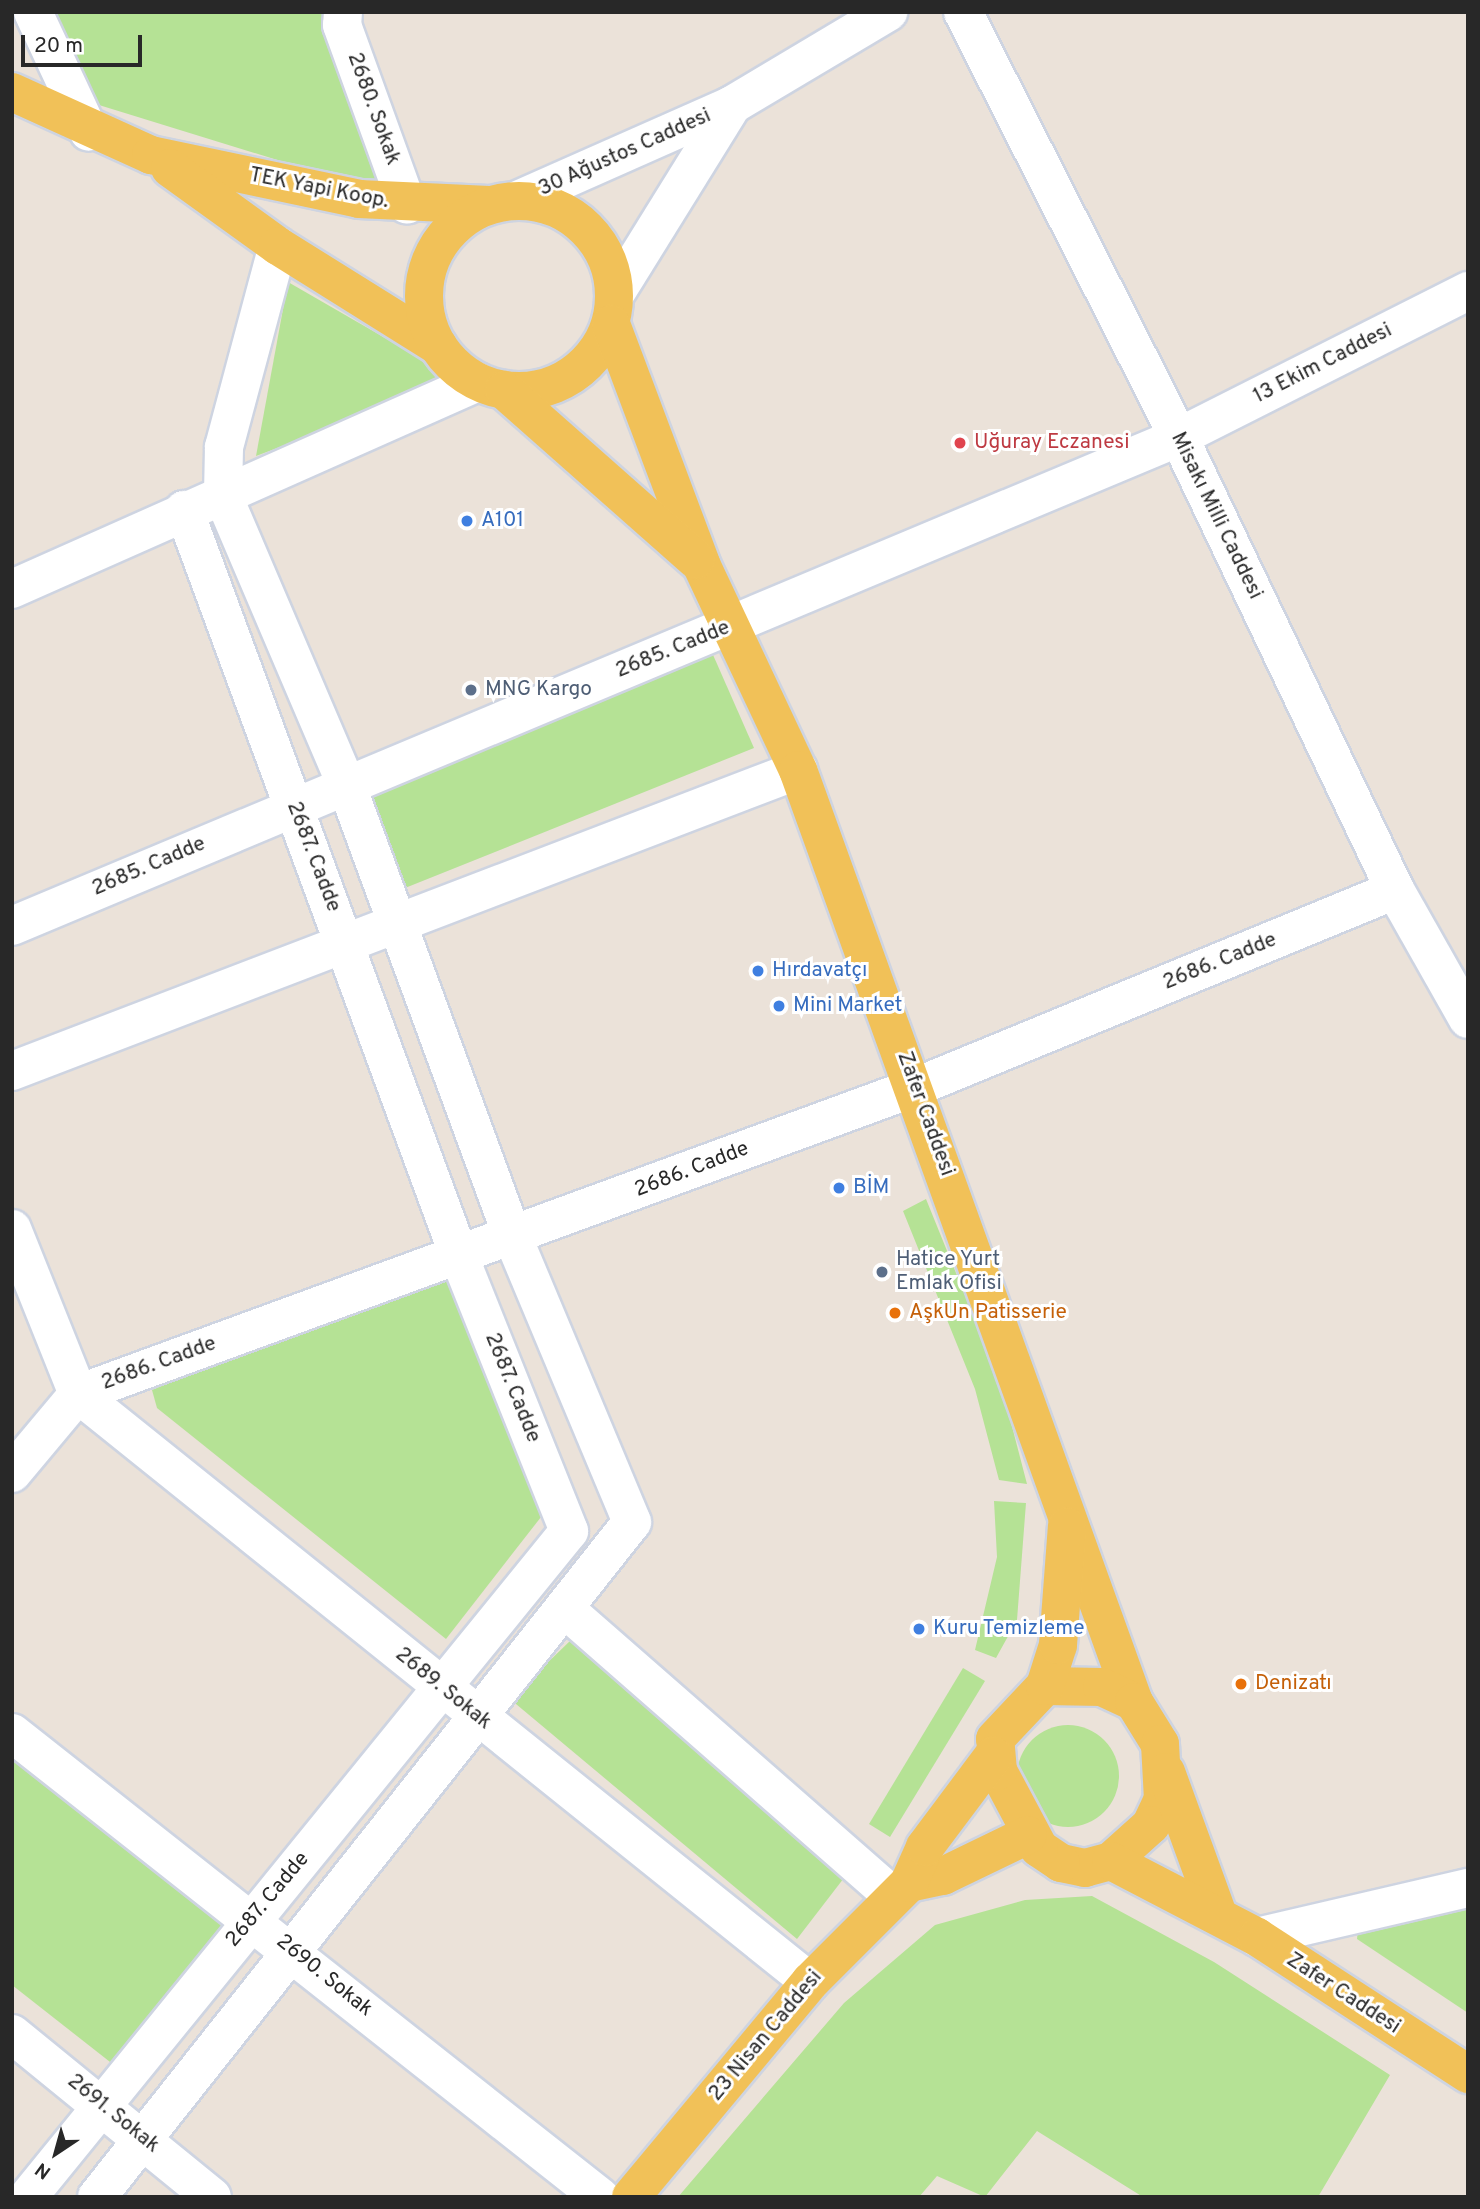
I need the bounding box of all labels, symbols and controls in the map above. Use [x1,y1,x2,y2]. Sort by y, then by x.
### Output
scale bar [24,21,145,65]
text: 20 m [34,33,83,60]
street label: 2680. Sokak [341,49,405,169]
street label: 30 Ağustos Caddesi [534,103,716,203]
street label: TEK Yapi Koop. [247,163,391,215]
street label: 13 Ekim Caddesi [1250,318,1396,410]
street label: Misakı Milli Caddesi [1165,428,1267,604]
place label: Uğuray Eczanesi [974,430,1130,456]
marker: Uğuray Eczanesi [952,435,968,451]
place label: A101 [481,508,524,534]
marker: A101 [459,513,475,529]
street label: 2685. Cadde [612,616,734,684]
place label: MNG Kargo [485,677,592,703]
marker: MNG Kargo [463,682,479,698]
street label: 2687. Cadde [280,798,346,916]
street label: 2685. Cadde [88,832,210,902]
street label: 2686. Cadde [1160,928,1280,996]
place label: Hırdavatçı [772,958,867,984]
marker: Hırdavatçı [750,963,766,979]
place label: Mini Market [793,993,902,1019]
marker: Mini Market [771,998,787,1014]
street label: Zafer Caddesi [891,1048,959,1180]
street label: 2686. Cadde [631,1137,753,1203]
place label: BİM [853,1175,889,1201]
marker: BİM [831,1180,847,1196]
place label: Hatice Yurt Emlak Ofisi [896,1247,1002,1297]
marker: Hatice Yurt Emlak Ofisi [874,1264,890,1280]
place label: AşkUn Patisserie [909,1300,1067,1326]
marker: AşkUn Patisserie [887,1305,903,1321]
street label: 2687. Cadde [479,1329,545,1447]
street label: 2686. Cadde [98,1332,220,1396]
place label: Kuru Temizleme [933,1616,1085,1642]
marker: Kuru Temizleme [911,1621,927,1637]
street label: 2689. Sokak [390,1642,496,1736]
place label: Denizatı [1255,1671,1332,1697]
marker: Denizatı [1233,1676,1249,1692]
street label: 2687. Cadde [221,1847,315,1953]
street label: 2690. Sokak [271,1929,377,2023]
street label: Zafer Caddesi [1281,1948,1405,2040]
street label: 23 Nisan Caddesi [704,1965,828,2107]
street label: 2691. Sokak [62,2069,164,2159]
north arrow [21,2118,91,2188]
text: N [31,2156,56,2184]

